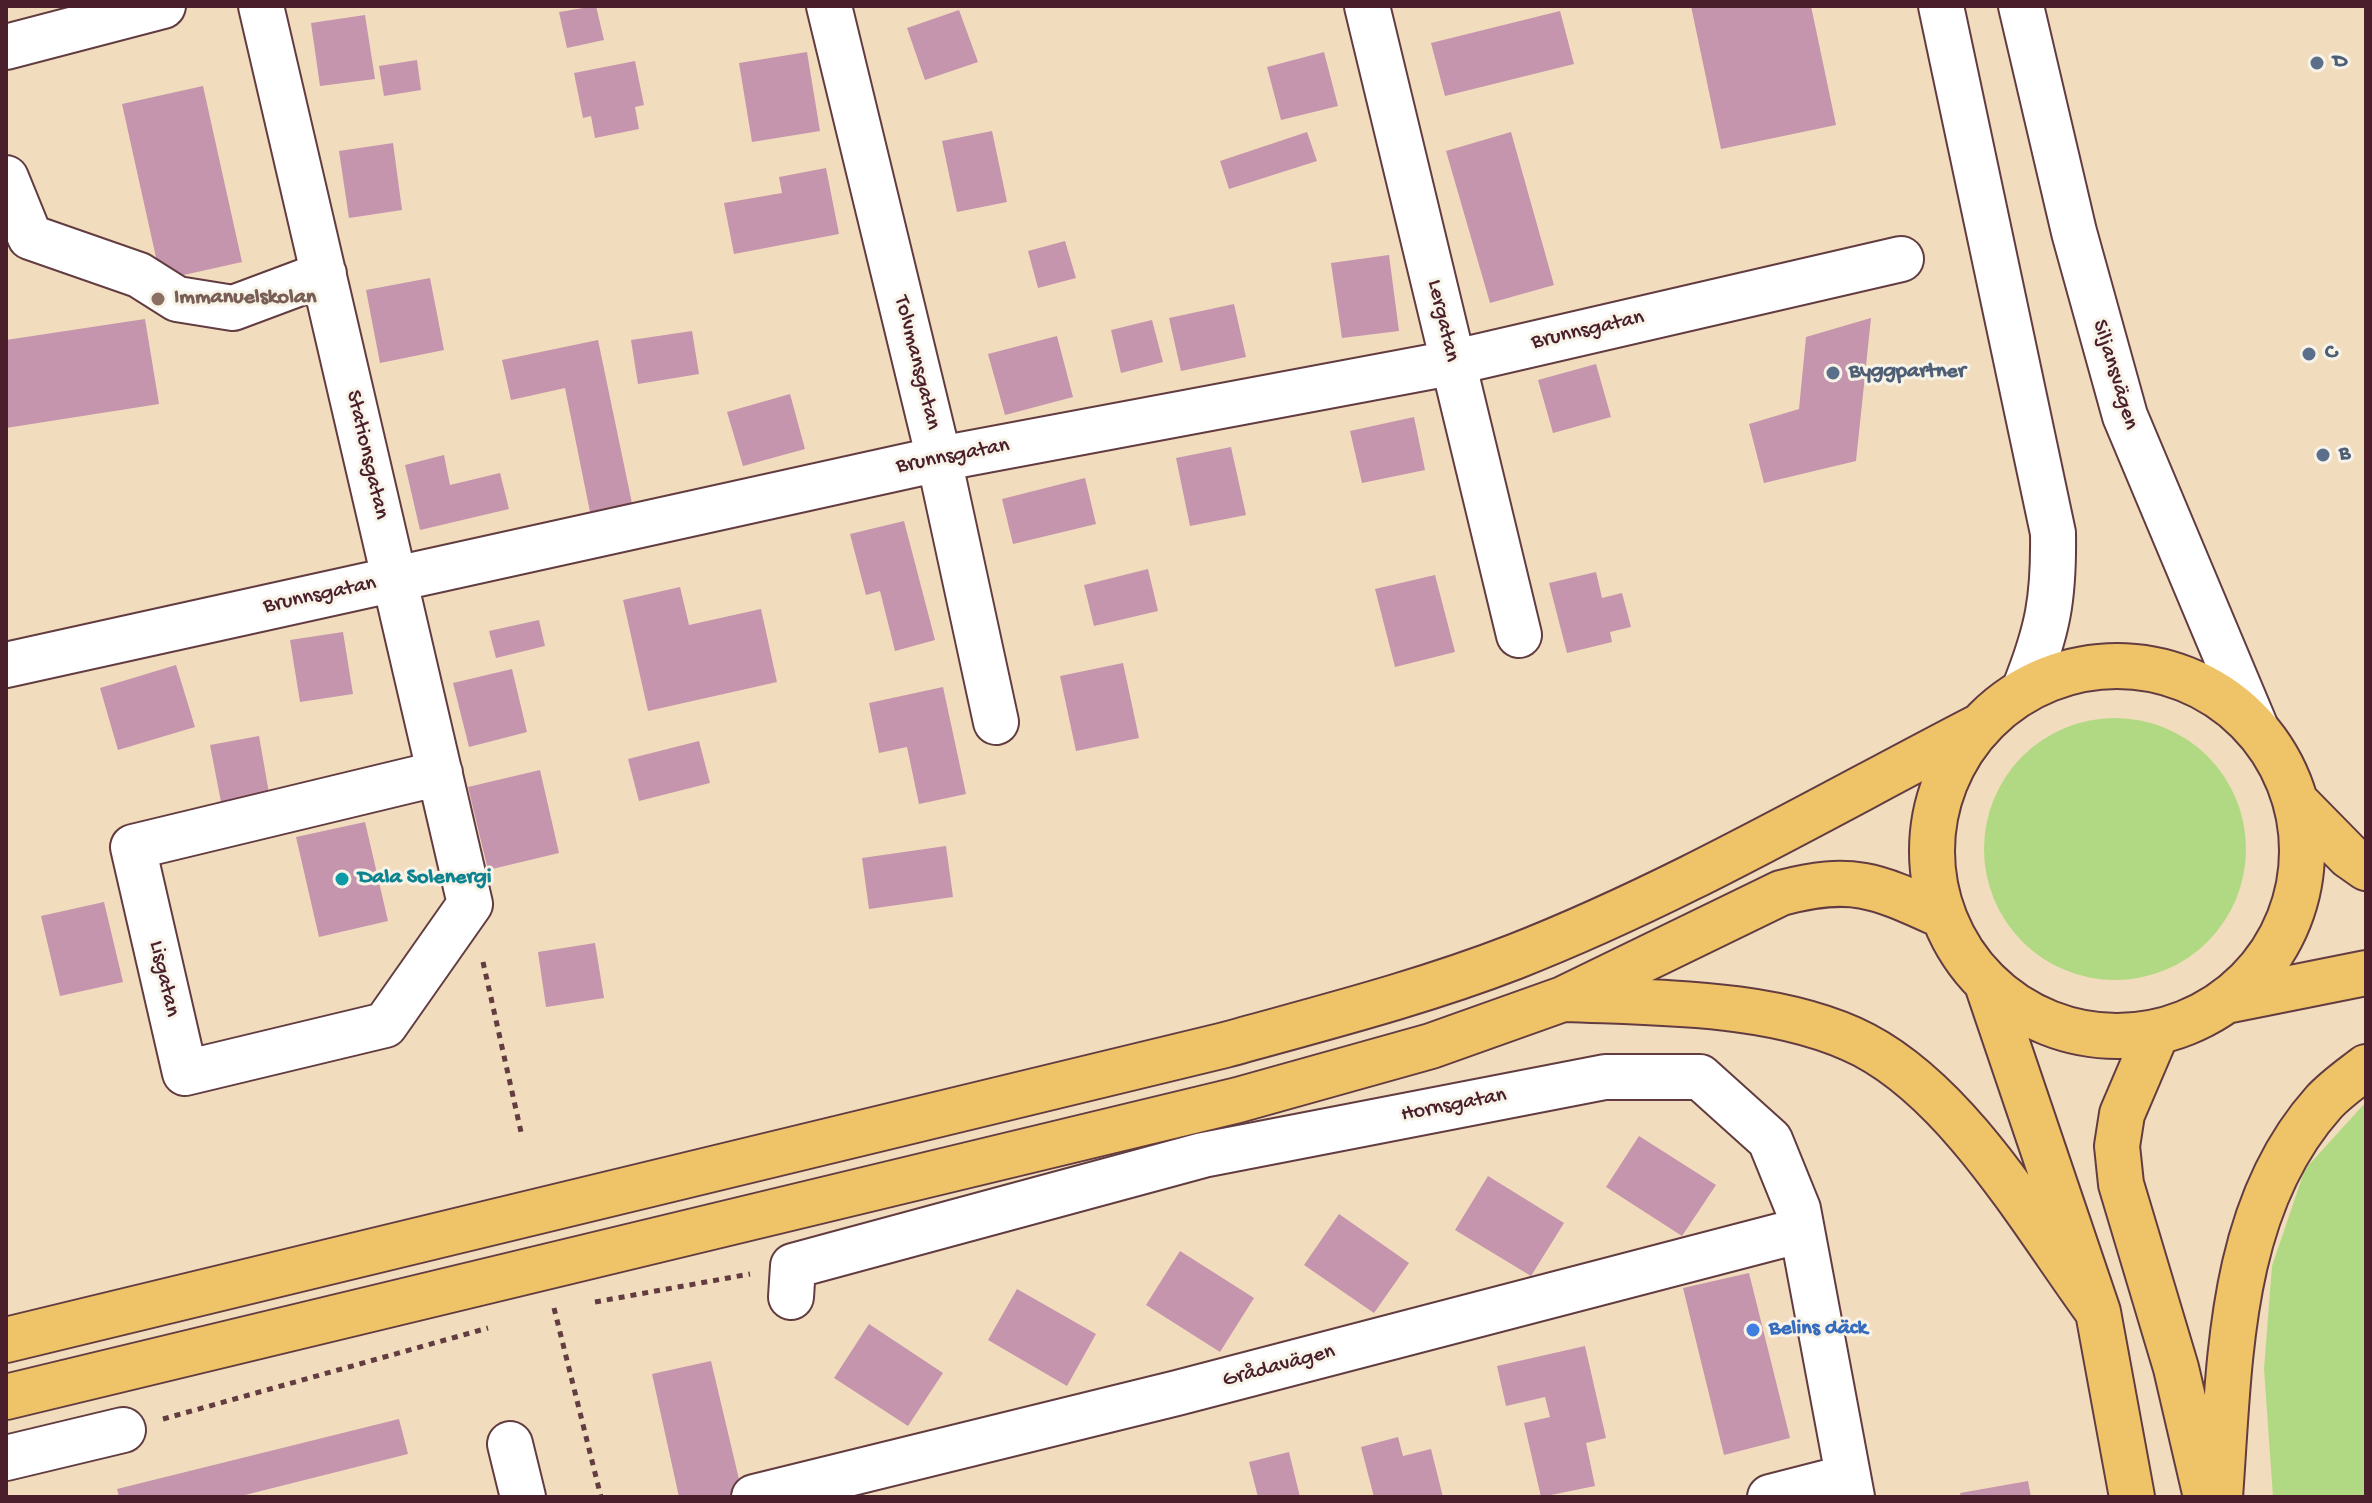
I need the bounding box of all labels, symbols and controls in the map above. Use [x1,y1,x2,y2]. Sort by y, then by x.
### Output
place label: D [2333,50,2347,76]
marker: D [2308,54,2326,72]
street label: Lergatan [1420,277,1464,365]
place label: Immanuelskolan [174,286,317,312]
marker: Immanuelskolan [149,290,167,308]
street label: Tolvmansgatan [887,293,945,433]
street label: Brunnsgatan [1529,305,1647,357]
street label: Siljansvägen [2085,317,2143,433]
place label: C [2325,341,2337,367]
marker: C [2300,345,2318,363]
place label: Byggpartner [1849,360,1966,386]
marker: Byggpartner [1824,364,1842,382]
street label: Stationsgatan [338,388,394,522]
street label: Brunnsgatan [894,433,1012,481]
place label: B [2339,442,2350,468]
marker: B [2314,446,2332,464]
street label: Brunnsgatan [261,571,379,621]
place label: Dala Solenergi [358,866,492,892]
marker: Dala Solenergi [333,870,351,888]
street label: Lisgatan [141,938,185,1020]
street label: Hornsgatan [1399,1083,1509,1129]
place label: Belins däck [1769,1317,1867,1343]
marker: Belins däck [1744,1321,1762,1339]
street label: Grådavägen [1220,1339,1338,1395]

